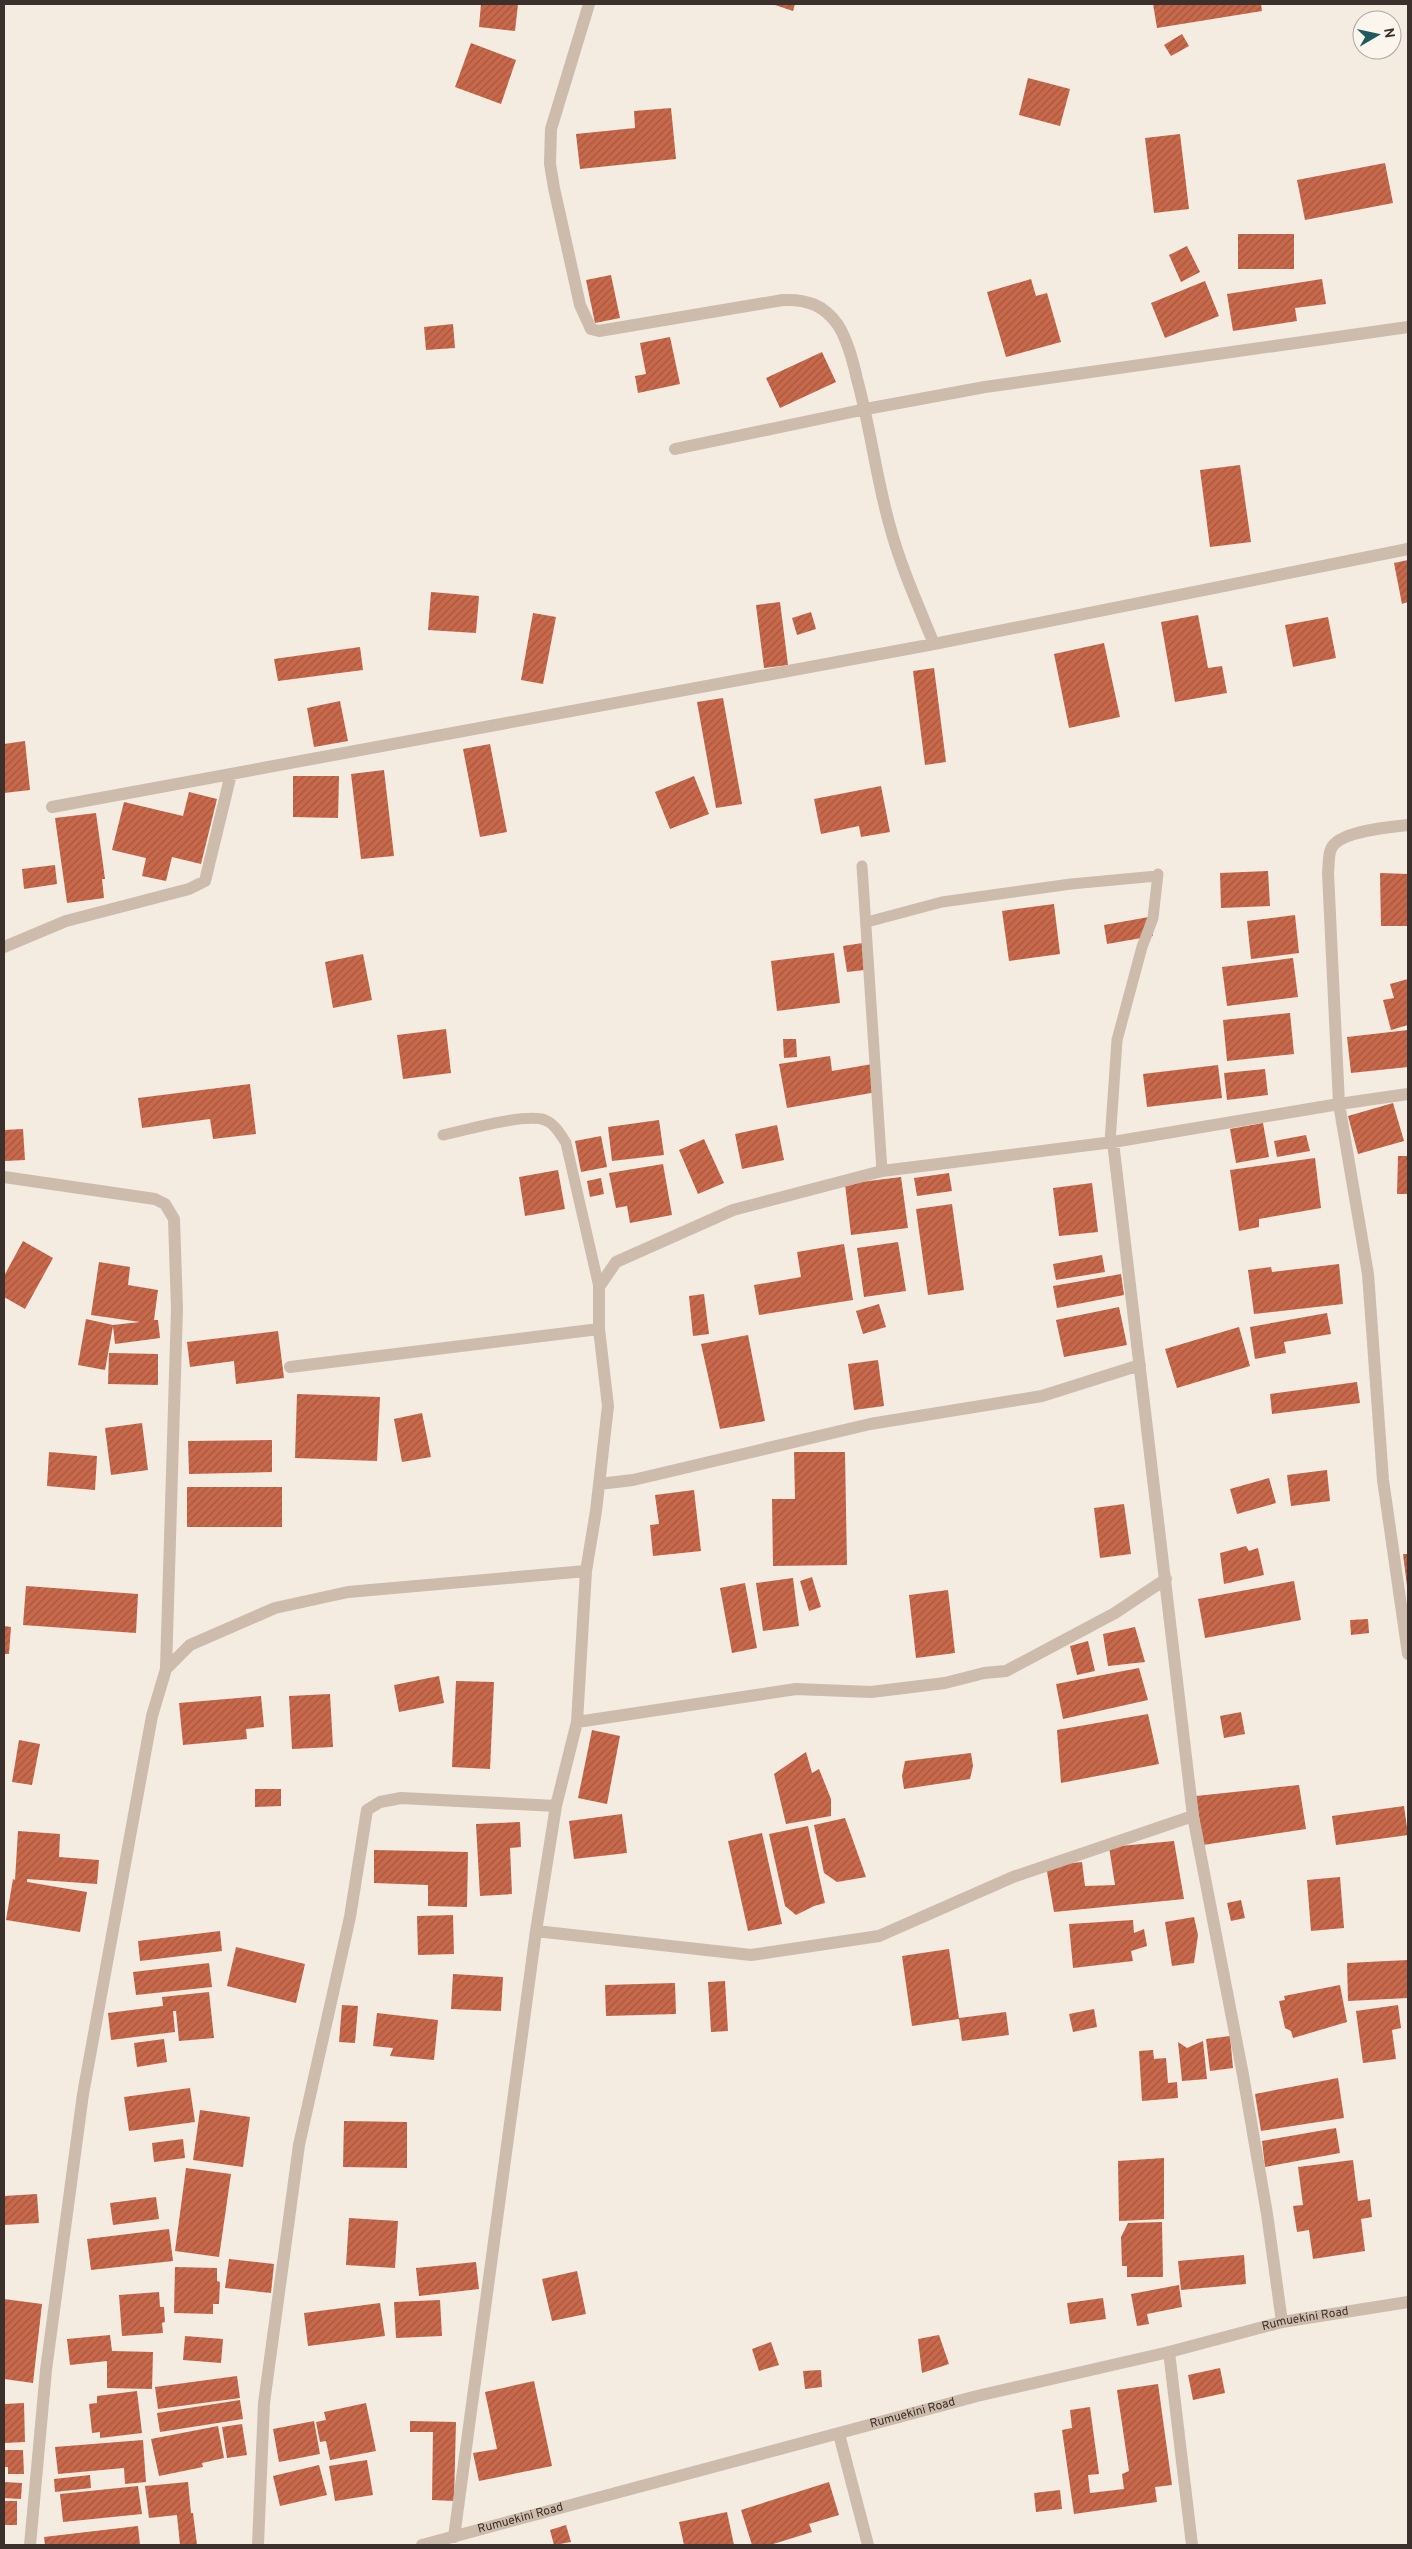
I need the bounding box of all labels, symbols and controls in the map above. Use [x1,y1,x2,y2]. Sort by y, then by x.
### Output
north arrow [1352,10,1402,60]
text: N [1379,27,1398,40]
street label: Rumuekini Road [1260,2304,1350,2335]
street label: Rumuekini Road [868,2394,957,2432]
street label: Rumuekini Road [476,2499,565,2538]

